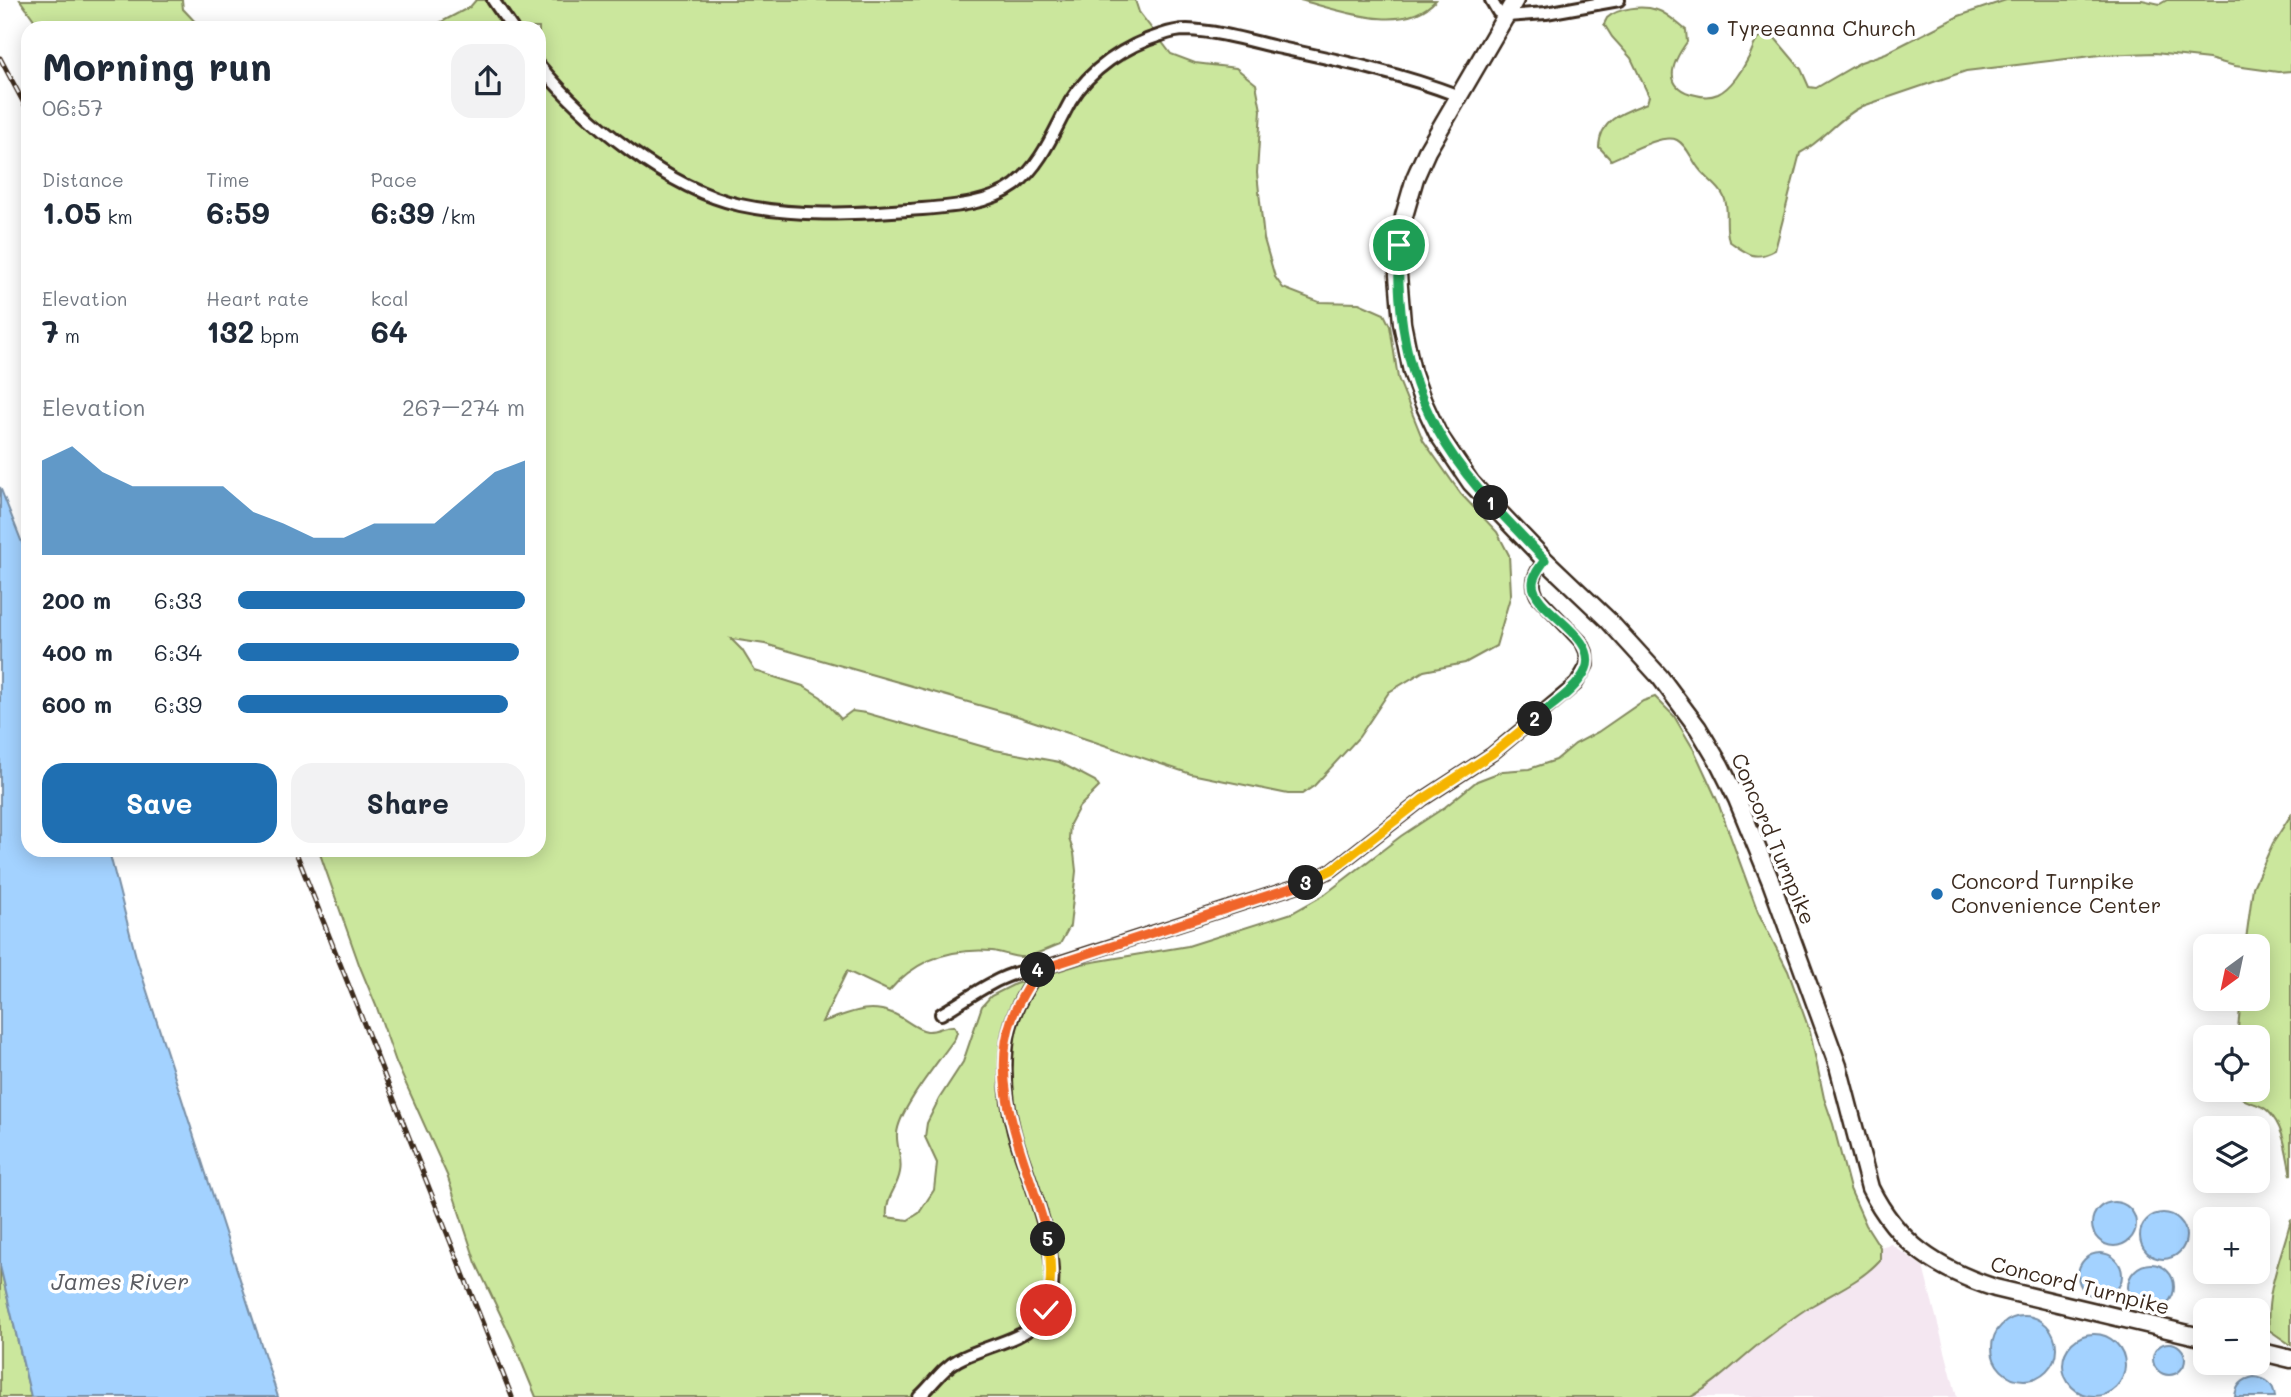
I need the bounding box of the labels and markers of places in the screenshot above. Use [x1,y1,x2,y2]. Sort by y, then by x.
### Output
place label: Tyreeanna Church [1727,14,1915,41]
marker: Tyreeanna Church [1705,21,1721,37]
pin [1369,215,1429,275]
pin: 1 [1474,486,1508,520]
pin: 2 [1518,702,1552,736]
pin: 3 [1288,866,1324,900]
place label: Concord Turnpike Convenience Center [1951,867,2161,918]
marker: Concord Turnpike Convenience Center [1929,886,1945,902]
pin: 4 [1020,953,1056,988]
pin: 5 [1030,1222,1066,1256]
pin [1016,1280,1076,1340]

